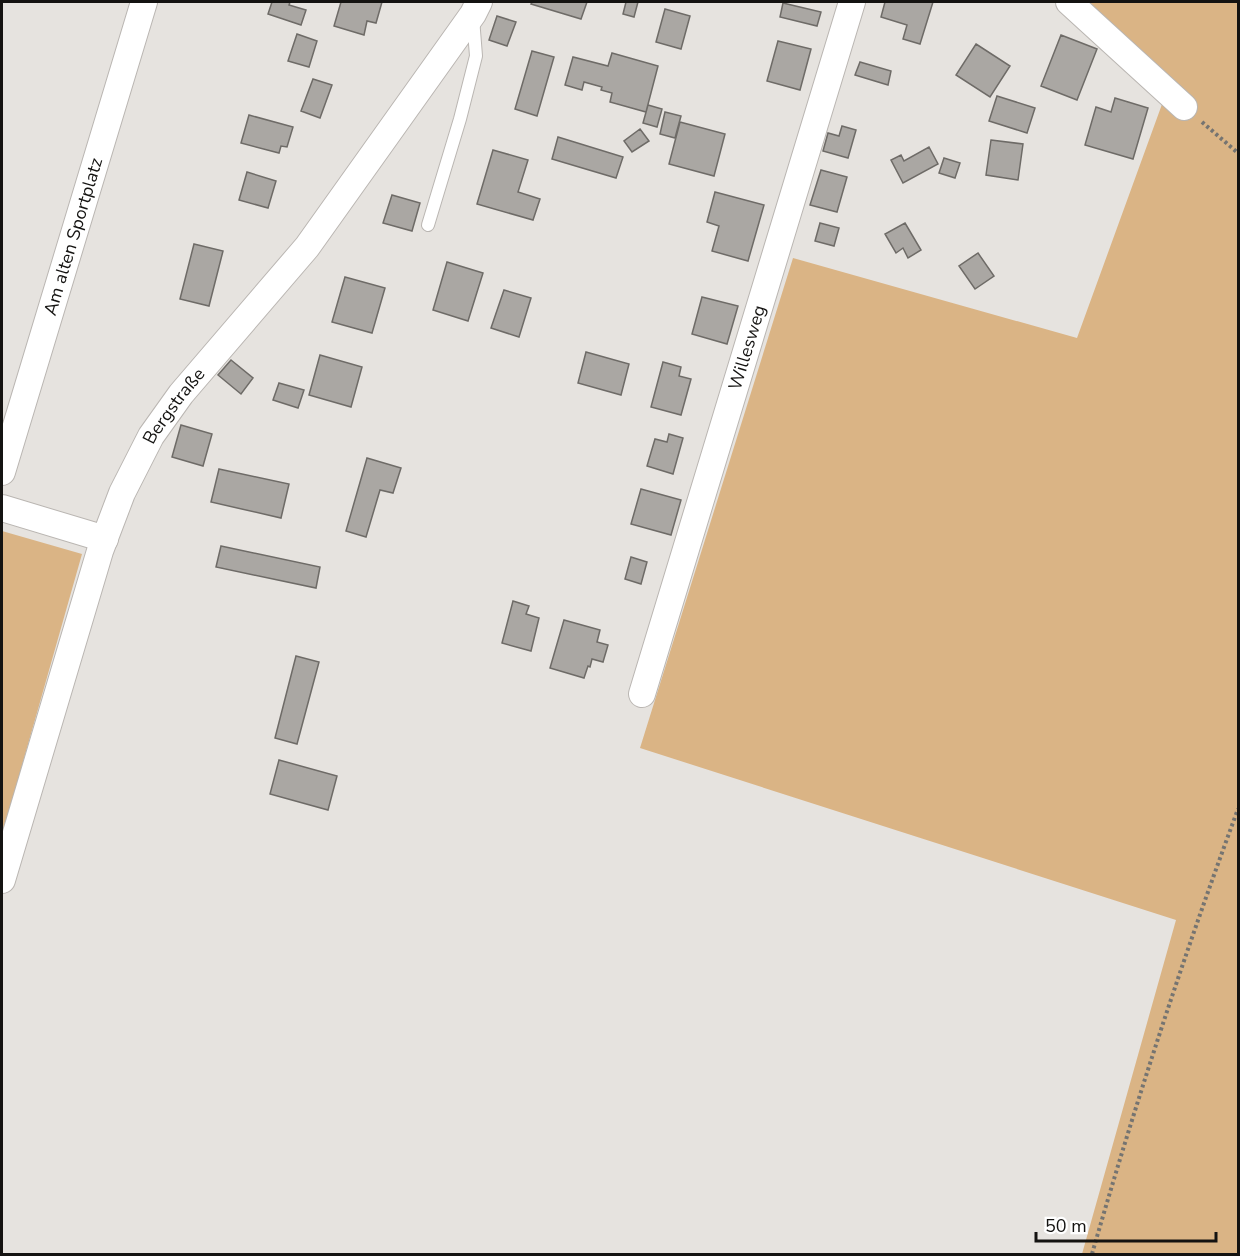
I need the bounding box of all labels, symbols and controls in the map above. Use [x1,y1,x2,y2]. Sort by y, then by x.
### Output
street label: Am alten Sportplatz [38,155,108,318]
street label: Willesweg [723,302,771,393]
street label: Bergstraße [137,363,210,448]
scale bar [1036,1205,1216,1243]
text: 50 m [1045,1214,1087,1238]

